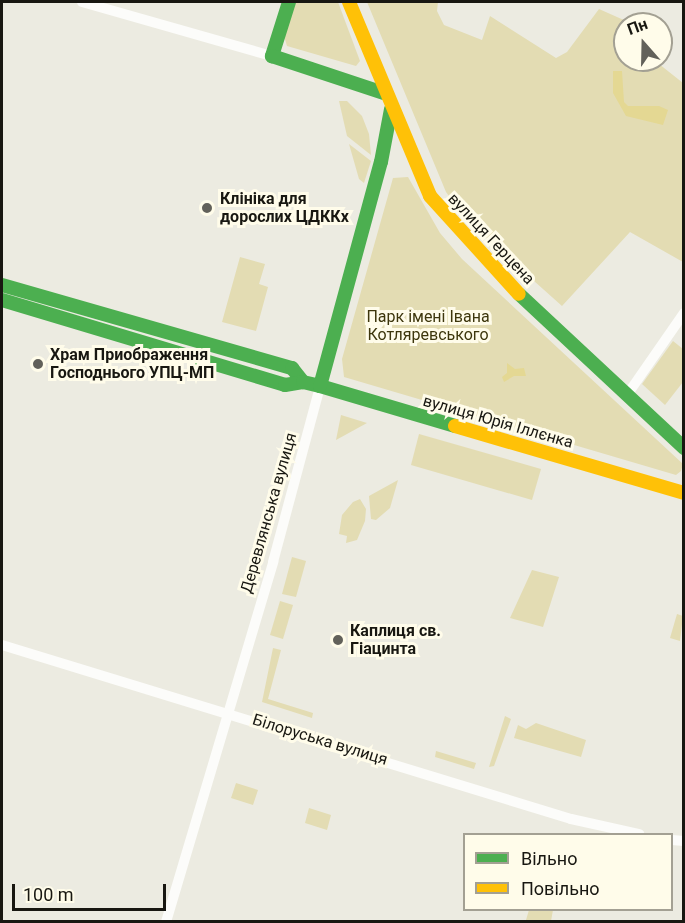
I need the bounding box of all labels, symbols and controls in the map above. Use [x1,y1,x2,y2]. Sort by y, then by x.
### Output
north arrow [613,12,673,72]
text: Пн [625,14,650,39]
place label: Клініка для дорослих ЦДККх [220,189,349,227]
street label: вулиця Герцена [444,189,538,289]
marker: Клініка для дорослих ЦДККх [198,199,216,217]
park label: Парк імені Івана Котляревського [366,307,490,345]
place label: Храм Приображення Господнього УПЦ-МП [50,345,214,383]
marker: Храм Приображення Господнього УПЦ-МП [31,357,45,371]
street label: вулиця Юрія Іллєнка [421,391,575,453]
street label: Деревлянська вулиця [237,431,301,595]
place label: Каплиця св. Гіацинта [350,621,441,659]
marker: Каплиця св. Гіацинта [331,633,345,647]
street label: Білоруська вулиця [250,710,390,770]
legend [463,833,673,911]
text: Вільно [521,848,577,869]
scale bar [15,872,170,910]
text: Повільно [521,878,600,899]
text: 100 m [23,884,74,905]

